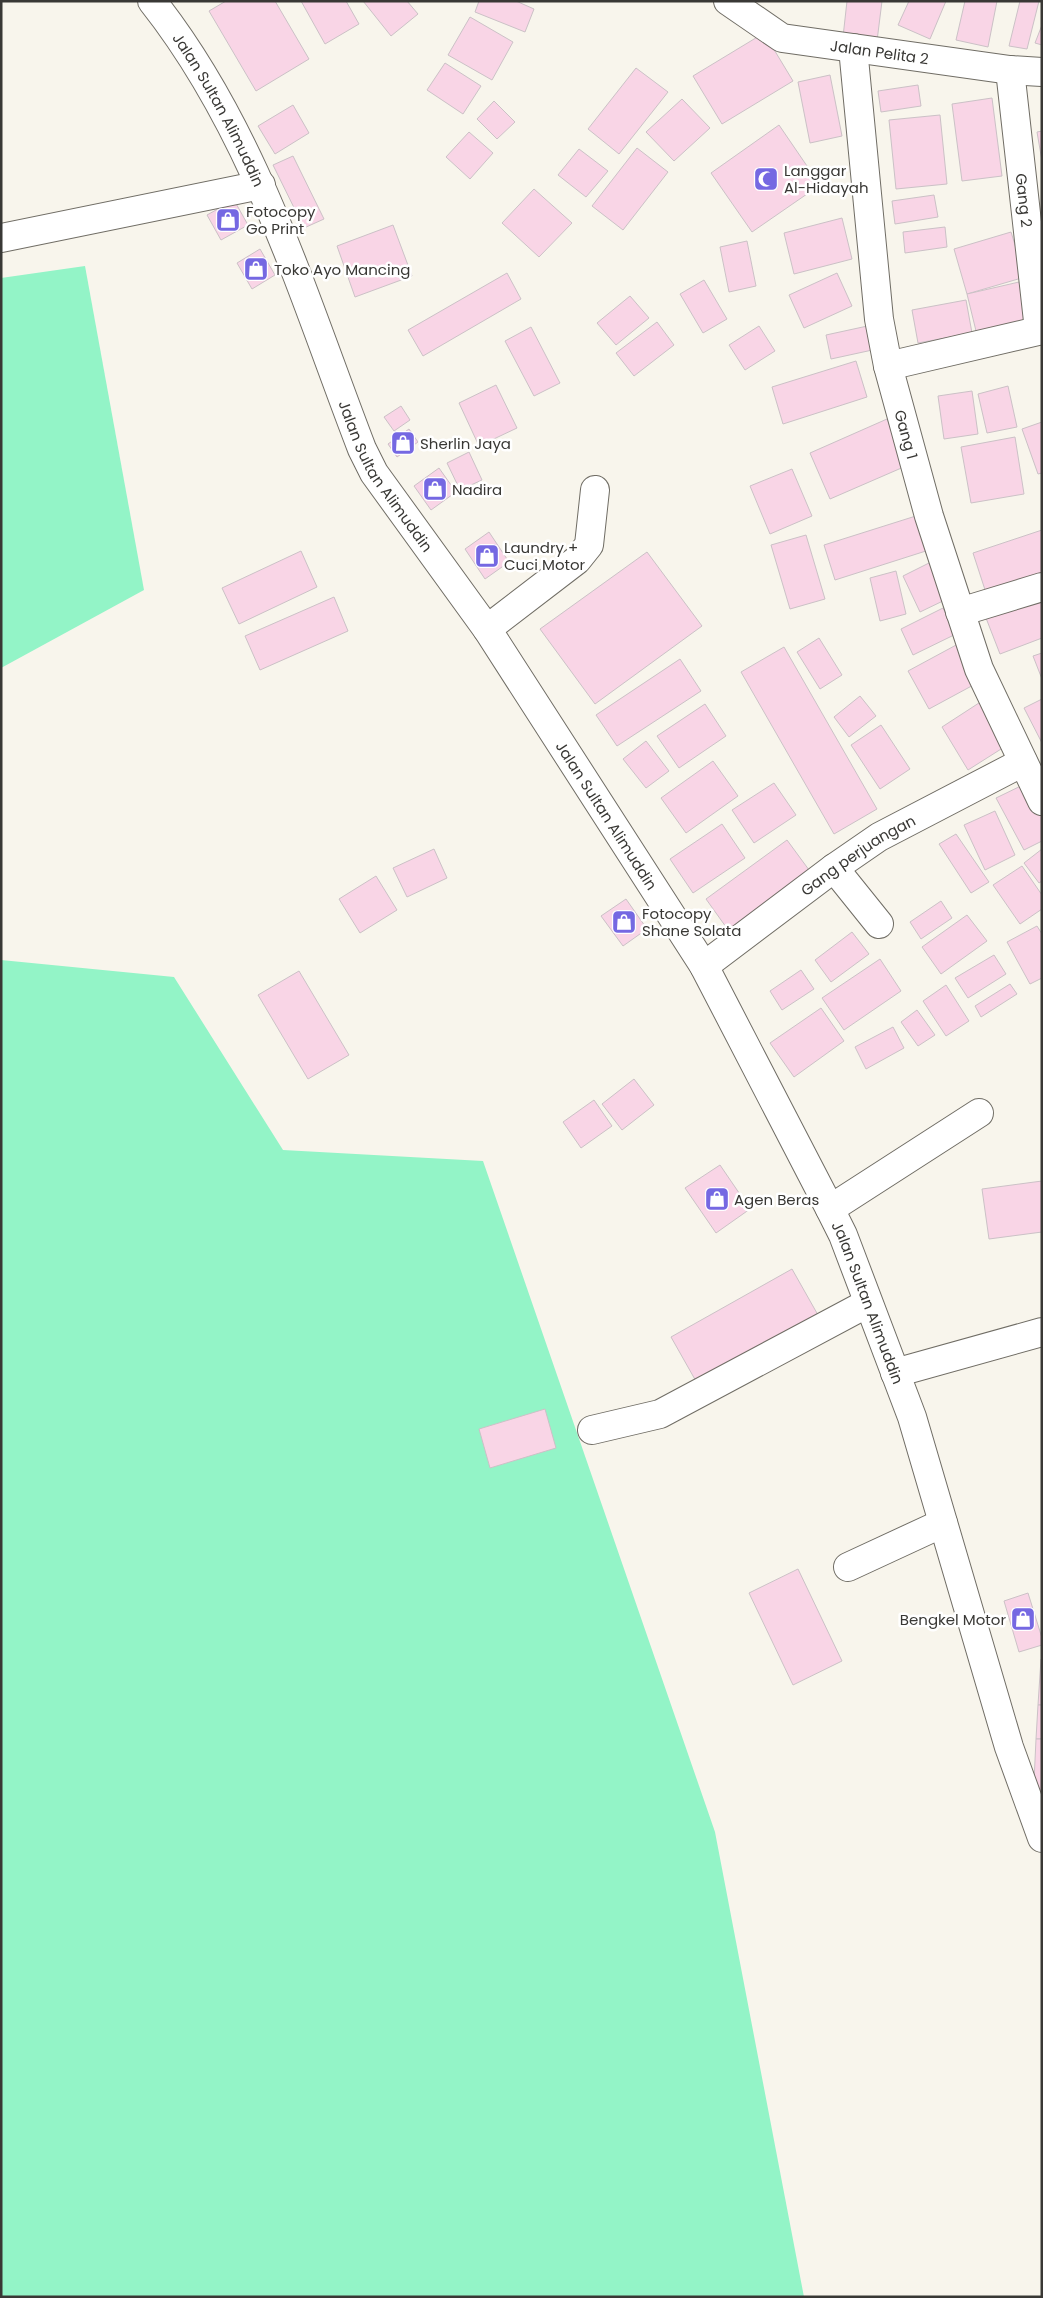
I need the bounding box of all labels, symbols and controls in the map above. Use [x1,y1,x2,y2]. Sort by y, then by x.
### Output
street label: Jalan Sultan Alimuddin [168,28,270,190]
street label: Jalan Pelita 2 [829,34,930,69]
place label: Langgar Al-Hidayah [784,160,869,198]
mosque icon: Langgar Al-Hidayah [753,166,779,192]
street label: Gang 2 [1011,172,1038,228]
place label: Fotocopy Go Print [246,201,316,239]
shop icon: Fotocopy Go Print [215,207,241,233]
shop icon: Toko Ayo Mancing [243,256,269,282]
place label: Toko Ayo Mancing [274,259,410,280]
street label: Jalan Sultan Alimuddin [334,397,438,556]
street label: Gang 1 [890,407,923,461]
shop icon: Sherlin Jaya [390,430,416,456]
place label: Sherlin Jaya [420,433,511,454]
shop icon: Nadira [422,476,448,502]
place label: Nadira [452,479,502,500]
place label: Laundry + Cuci Motor [504,537,586,575]
shop icon: Laundry + Cuci Motor [474,543,500,569]
street label: Jalan Sultan Alimuddin [551,737,663,894]
street label: Gang perjuangan [796,810,919,900]
place label: Fotocopy Shane Solata [642,903,741,941]
shop icon: Fotocopy Shane Solata [611,909,637,935]
shop icon: Agen Beras [704,1186,730,1212]
place label: Agen Beras [734,1189,819,1210]
street label: Jalan Sultan Alimuddin [827,1217,909,1387]
shop icon: Bengkel Motor [1010,1606,1036,1632]
place label: Bengkel Motor [900,1609,1006,1630]

